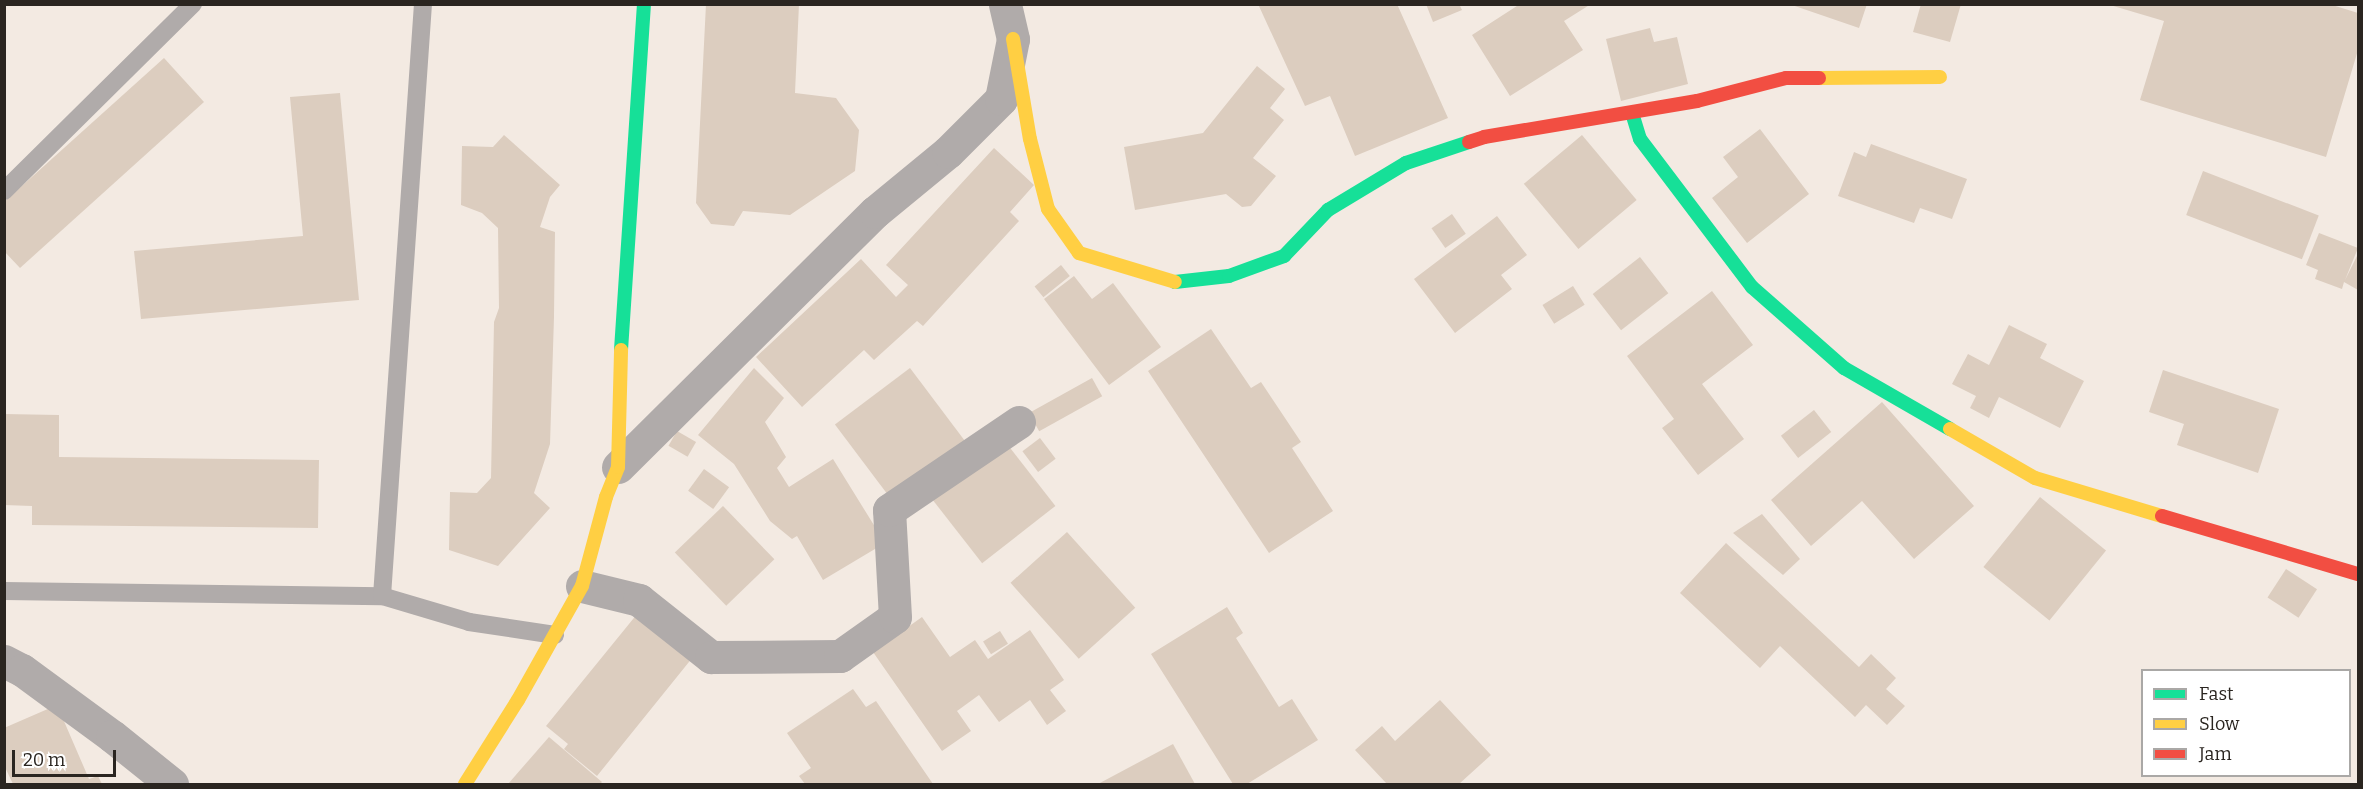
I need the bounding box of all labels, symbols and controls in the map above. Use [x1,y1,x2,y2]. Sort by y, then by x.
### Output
legend [2141,669,2351,777]
text: Fast [2199,683,2234,705]
text: Slow [2199,713,2239,735]
scale bar [15,738,118,776]
text: Jam [2199,743,2232,765]
text: 20 m [23,749,65,771]

